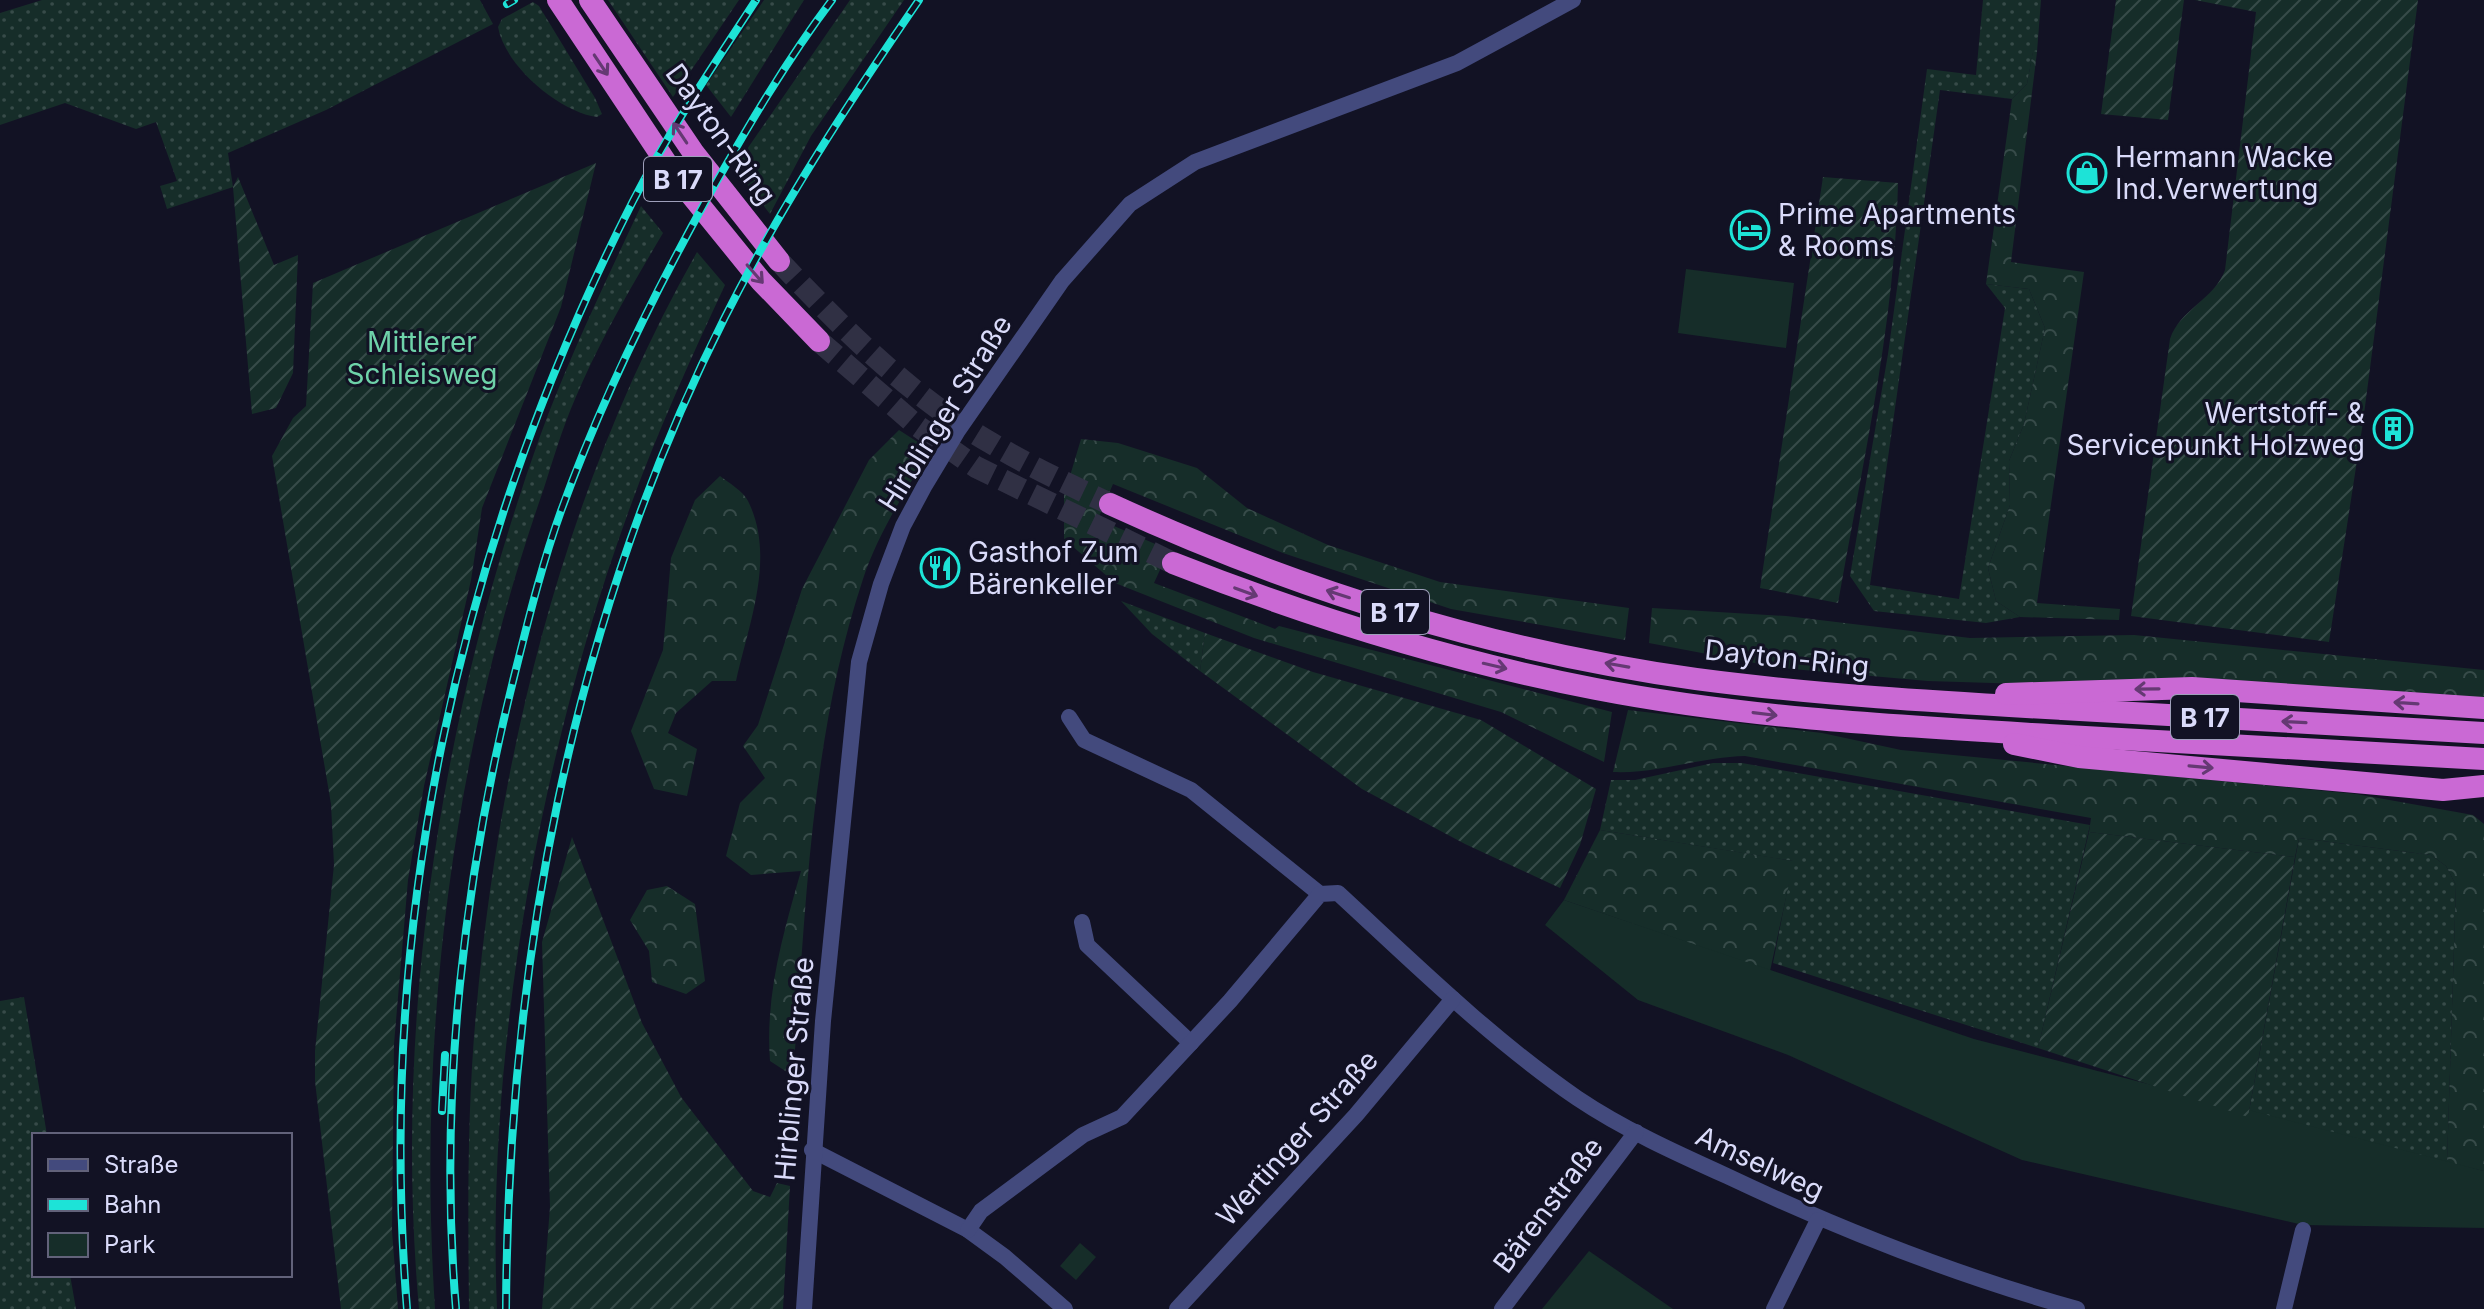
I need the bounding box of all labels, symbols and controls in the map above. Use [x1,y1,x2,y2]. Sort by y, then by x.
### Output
one-way arrow [593,53,609,76]
street label: Dayton-Ring [659,57,783,211]
one-way arrow [672,123,688,145]
place label: Hermann Wacke Ind.Verwertung [2115,140,2333,206]
shop icon: Hermann Wacke Ind.Verwertung [2066,152,2108,194]
road number: B 17 [644,157,712,201]
place label: Prime Apartments & Rooms [1778,197,2016,263]
hotel icon: Prime Apartments & Rooms [1729,209,1771,251]
one-way arrow [746,263,764,283]
street label: Hirblinger Straße [871,309,1019,517]
park label: Mittlerer Schleisweg [346,325,498,391]
place label: Wertstoff- & Servicepunkt Holzweg [2067,396,2365,462]
building icon: Wertstoff- & Servicepunkt Holzweg [2372,408,2414,450]
place label: Gasthof Zum Bärenkeller [968,535,1139,601]
restaurant icon: Gasthof Zum Bärenkeller [919,547,961,589]
one-way arrow [1233,586,1258,600]
one-way arrow [1325,586,1350,601]
road number: B 17 [1361,590,1429,634]
street label: Dayton-Ring [1703,632,1871,684]
one-way arrow [1604,656,1630,671]
one-way arrow [1481,659,1507,674]
one-way arrow [2134,681,2161,697]
road number: B 17 [2171,695,2239,739]
one-way arrow [2393,695,2420,710]
one-way arrow [1751,706,1778,721]
one-way arrow [2281,715,2308,730]
one-way arrow [2187,760,2214,775]
street label: Hirblinger Straße [767,956,821,1182]
street label: Wertinger Straße [1209,1043,1385,1233]
street label: Amselweg [1690,1119,1830,1207]
street label: Bärenstraße [1486,1131,1610,1279]
legend [32,1133,292,1277]
text: Straße [104,1150,179,1179]
text: Bahn [104,1190,162,1219]
text: Park [104,1230,155,1259]

